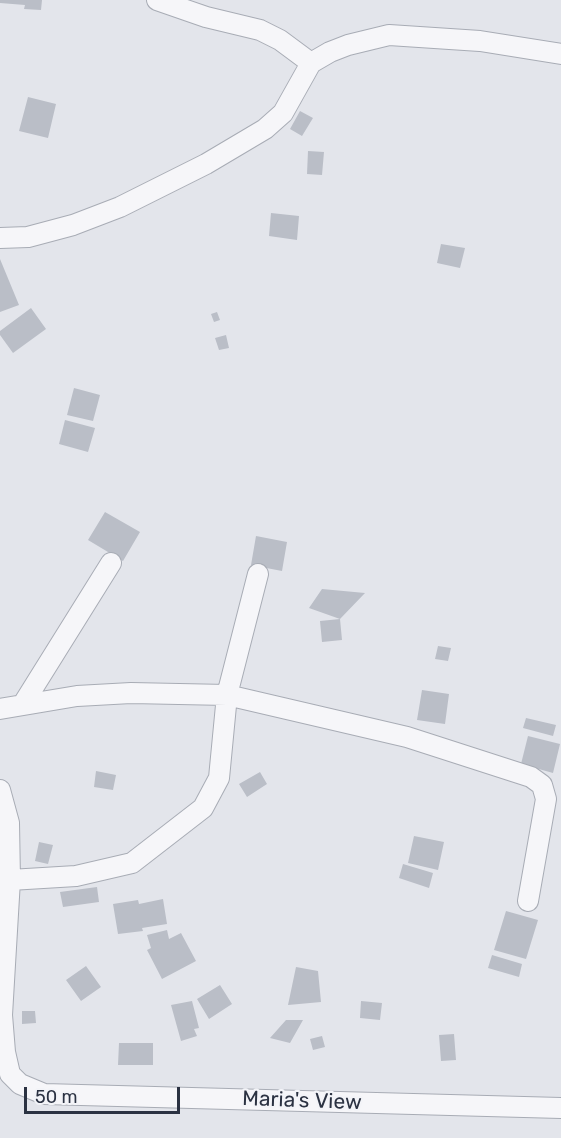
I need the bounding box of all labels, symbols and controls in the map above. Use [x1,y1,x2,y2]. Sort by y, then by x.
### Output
scale bar [27,1075,183,1113]
text: 50 m [35,1086,78,1108]
street label: Maria's View [242,1086,362,1116]

